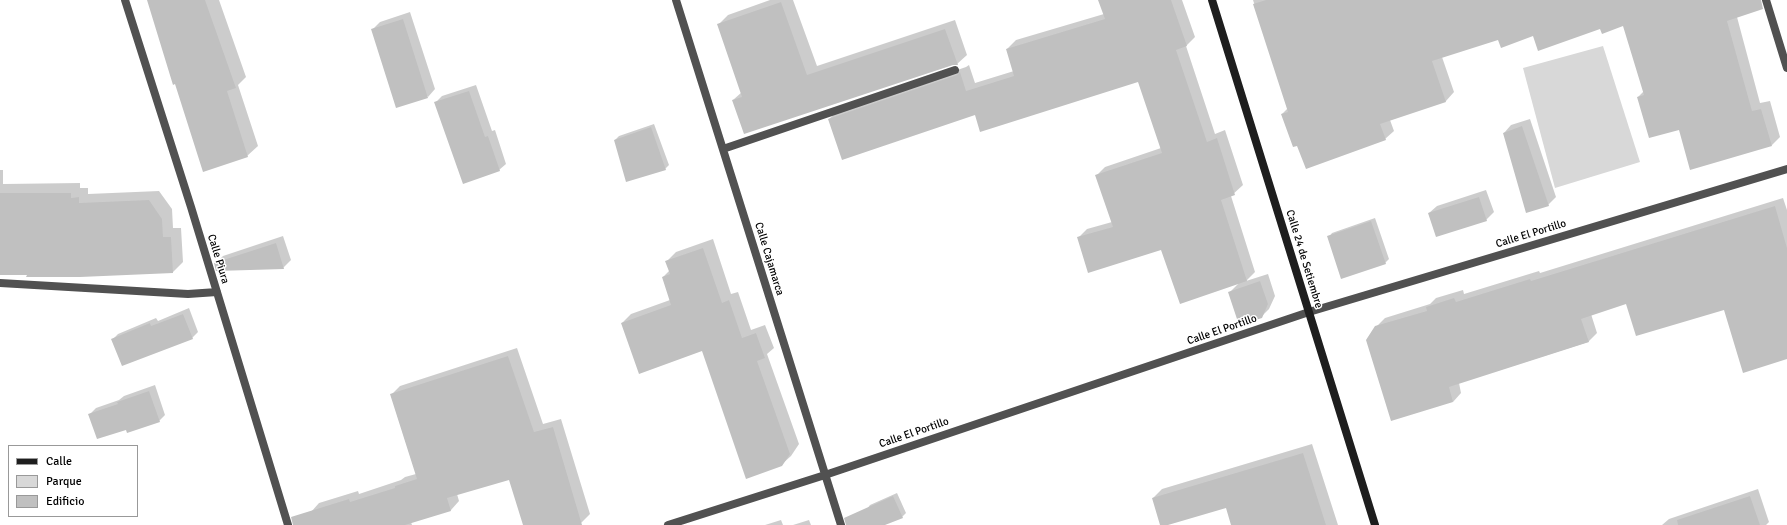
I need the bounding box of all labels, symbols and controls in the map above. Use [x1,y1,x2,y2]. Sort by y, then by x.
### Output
street label: Calle 24 de Setiembre [1283,208,1325,310]
street label: Calle El Portillo [1494,217,1568,251]
street label: Calle Cajamarca [752,221,786,297]
street label: Calle Piura [204,233,232,285]
street label: Calle El Portillo [1185,312,1259,348]
street label: Calle El Portillo [877,415,951,451]
legend [8,445,138,517]
text: Calle [46,454,72,469]
text: Parque [46,474,82,489]
text: Edificio [46,494,84,509]

